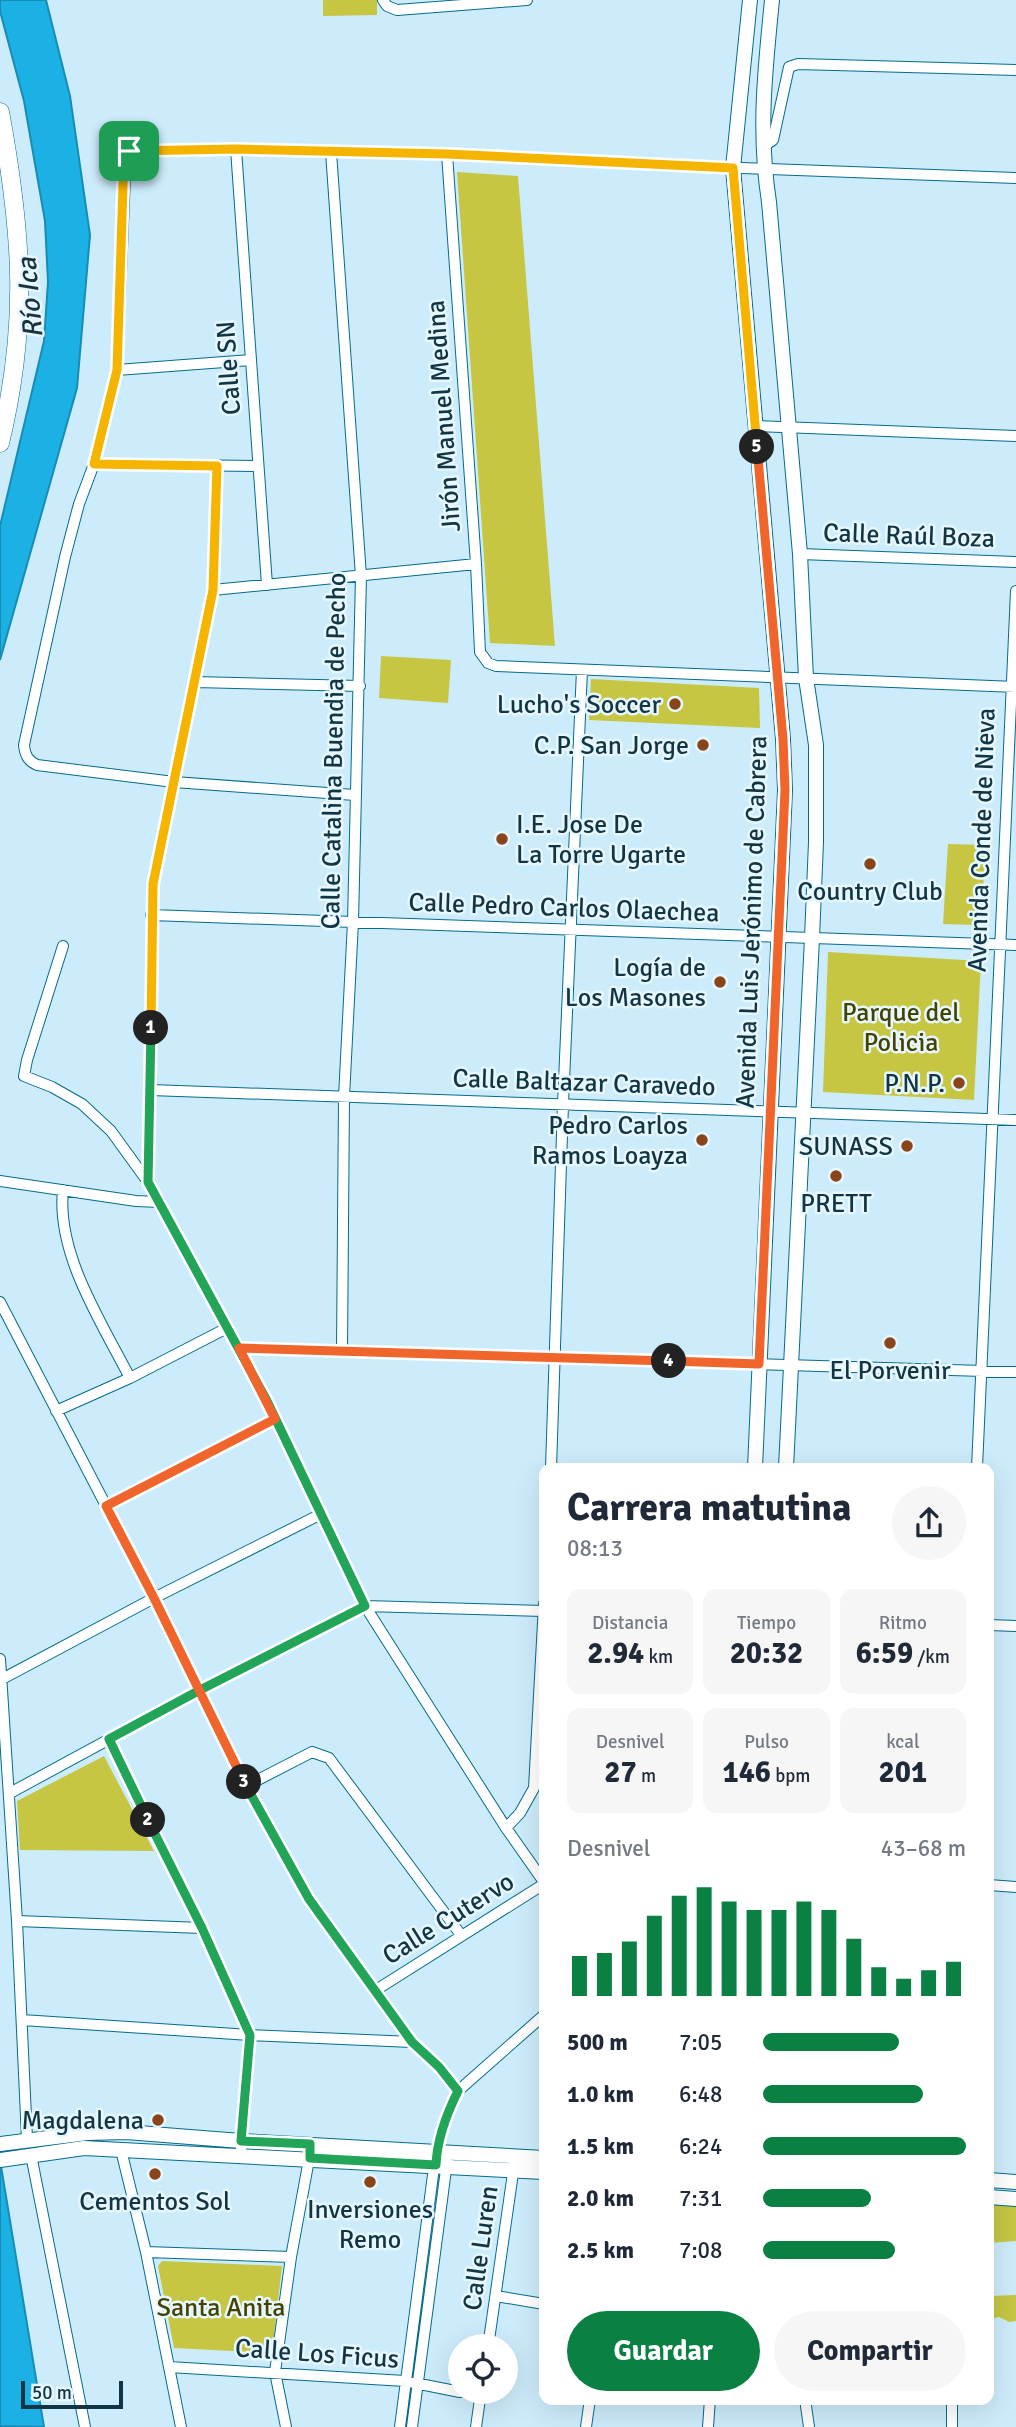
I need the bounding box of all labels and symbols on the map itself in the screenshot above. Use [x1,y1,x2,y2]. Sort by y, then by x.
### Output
pin [99,121,159,181]
water label: Río Ica [9,255,50,340]
street label: Jirón Manuel Medina [420,299,468,533]
street label: Calle SN [210,320,248,416]
pin: 5 [740,430,774,464]
street label: Calle Raúl Boza [822,517,995,555]
street label: Calle Catalina Buendia de Pecho [315,572,353,930]
place label: Lucho's Soccer [497,689,661,721]
marker: Lucho's Soccer [667,696,683,712]
street label: Avenida Conde de Nieva [961,707,1003,973]
place label: C.P. San Jorge [534,730,689,762]
street label: Avenida Luis Jerónimo de Cabrera [729,735,775,1109]
marker: C.P. San Jorge [695,737,711,753]
place label: I.E. Jose De La Torre Ugarte [516,809,686,871]
marker: I.E. Jose De La Torre Ugarte [494,831,510,847]
marker: Country Club [862,856,878,872]
place label: Country Club [797,876,943,908]
street label: Calle Pedro Carlos Olaechea [408,887,720,929]
place label: Logía de Los Masones [565,952,706,1014]
marker: Logía de Los Masones [712,974,728,990]
park label: Parque del Policia [842,997,960,1059]
pin: 1 [134,1010,168,1046]
street label: Calle Baltazar Caravedo [452,1062,716,1104]
place label: P.N.P. [884,1068,945,1100]
marker: P.N.P. [951,1075,967,1091]
place label: Pedro Carlos Ramos Loayza [532,1110,688,1172]
place label: SUNASS [799,1131,893,1163]
marker: Pedro Carlos Ramos Loayza [694,1132,710,1148]
marker: SUNASS [899,1138,915,1154]
marker: PRETT [828,1168,844,1184]
place label: PRETT [800,1188,872,1220]
marker: El Porvenir [882,1335,898,1351]
pin: 4 [652,1344,686,1378]
place label: El Porvenir [829,1355,951,1387]
pin: 3 [226,1764,262,1800]
pin: 2 [130,1802,166,1838]
street label: Calle Cutervo [377,1866,520,1972]
place label: Magdalena [21,2105,144,2137]
marker: Magdalena [150,2112,166,2128]
marker: Cementos Sol [147,2166,163,2182]
marker: Inversiones Remo [362,2174,378,2190]
street label: Calle Luren [456,2184,506,2313]
place label: Cementos Sol [79,2186,231,2218]
place label: Inversiones Remo [307,2194,433,2256]
park label: Santa Anita [156,2292,286,2324]
street label: Calle Los Ficus [234,2332,400,2376]
scale bar [21,2378,122,2410]

